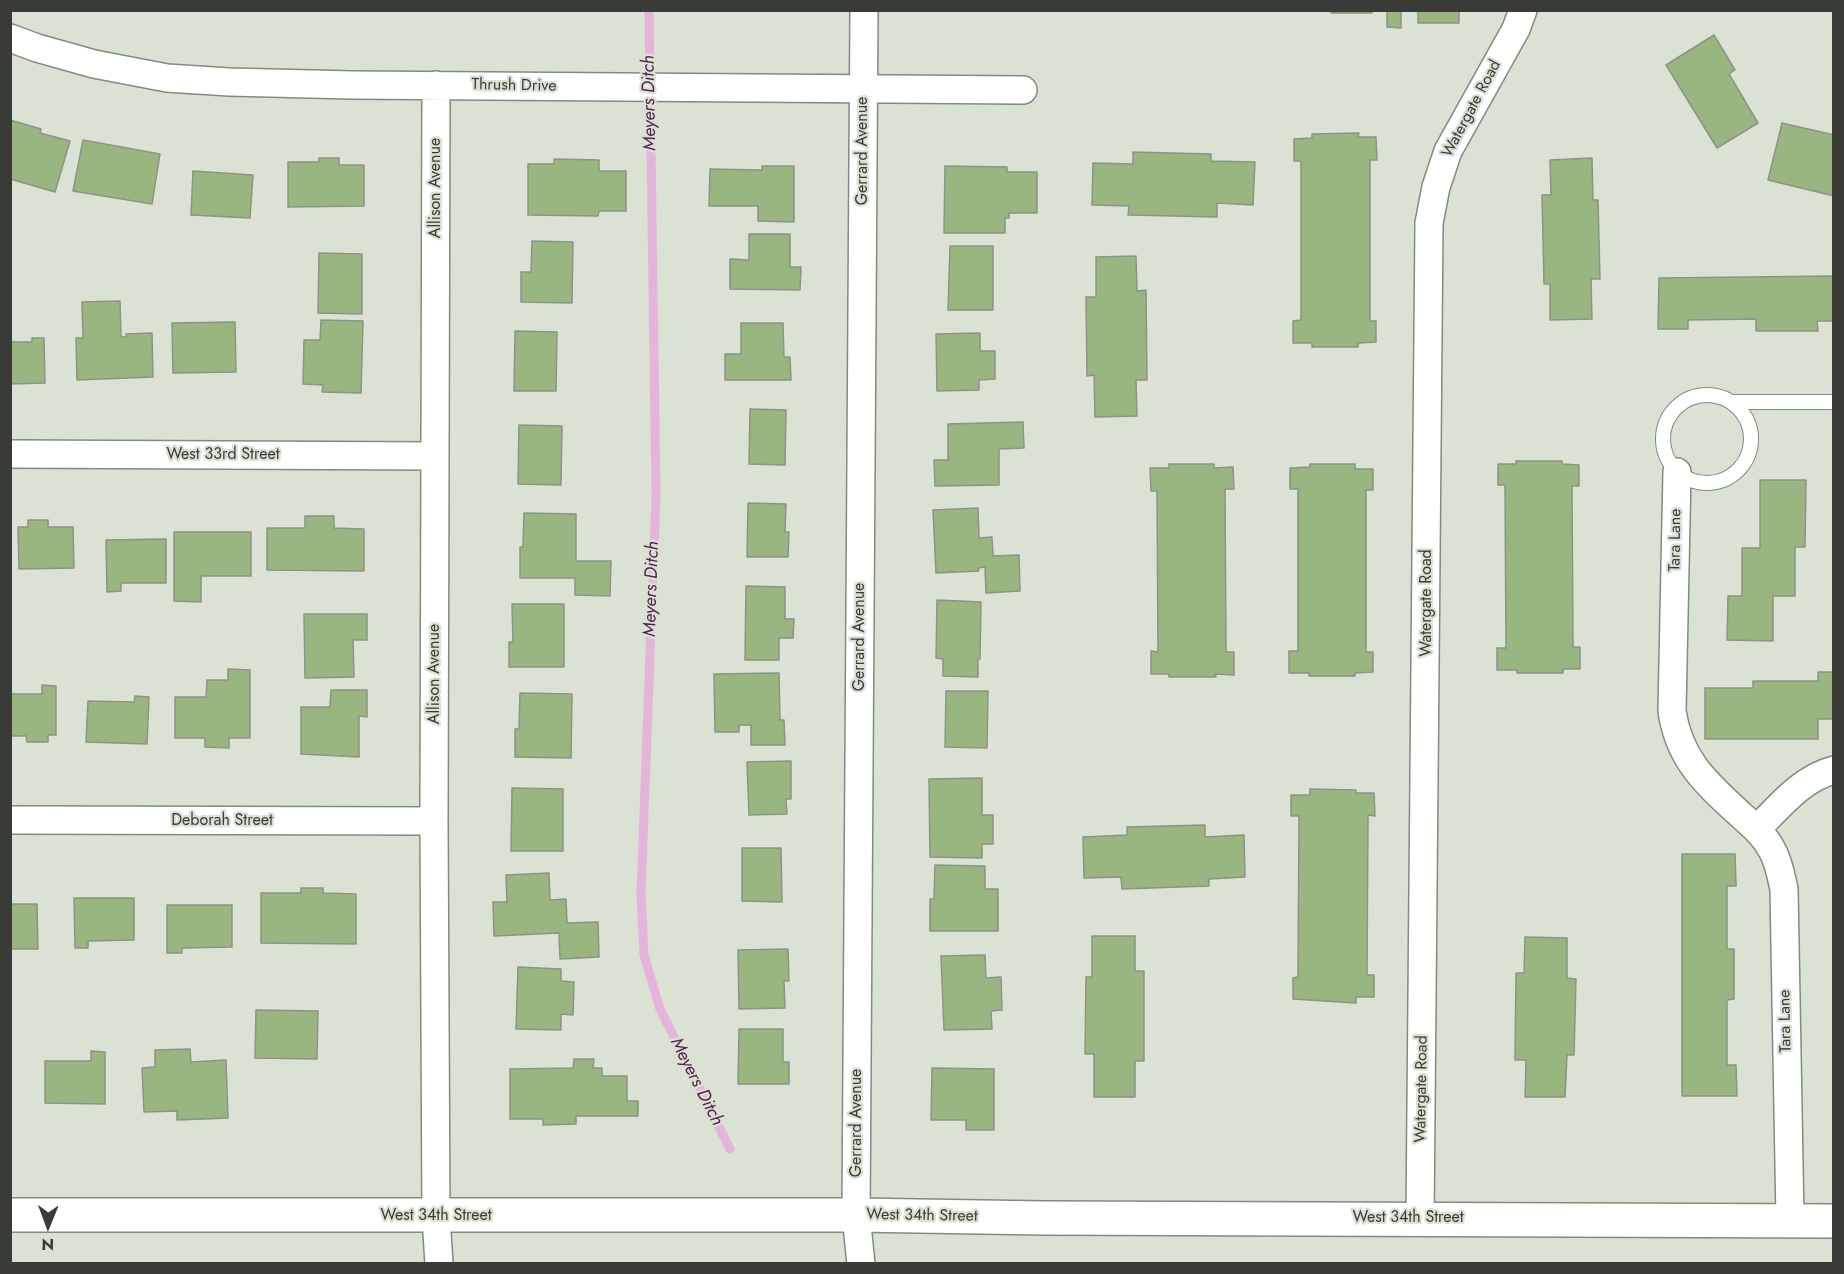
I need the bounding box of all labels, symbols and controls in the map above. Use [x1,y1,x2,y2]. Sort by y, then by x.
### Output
water label: Meyers Ditch [638,55,662,151]
street label: Watergate Road [1438,57,1506,161]
street label: Thrush Drive [471,76,557,96]
street label: Gerrard Avenue [853,97,873,205]
street label: Allison Avenue [426,138,446,238]
street label: West 33rd Street [167,445,279,465]
street label: Tara Lane [1666,508,1686,572]
water label: Meyers Ditch [640,541,664,637]
street label: Watergate Road [1417,549,1437,657]
street label: Gerrard Avenue [850,583,870,691]
street label: Allison Avenue [425,624,445,724]
street label: Deborah Street [171,811,273,831]
street label: Tara Lane [1776,989,1796,1053]
water label: Meyers Ditch [665,1034,727,1130]
street label: Watergate Road [1411,1035,1433,1143]
street label: Gerrard Avenue [847,1069,867,1177]
north arrow [18,1196,78,1256]
street label: West 34th Street [866,1205,978,1227]
street label: West 34th Street [380,1206,492,1226]
street label: West 34th Street [1352,1208,1464,1228]
text: N [41,1233,54,1256]

